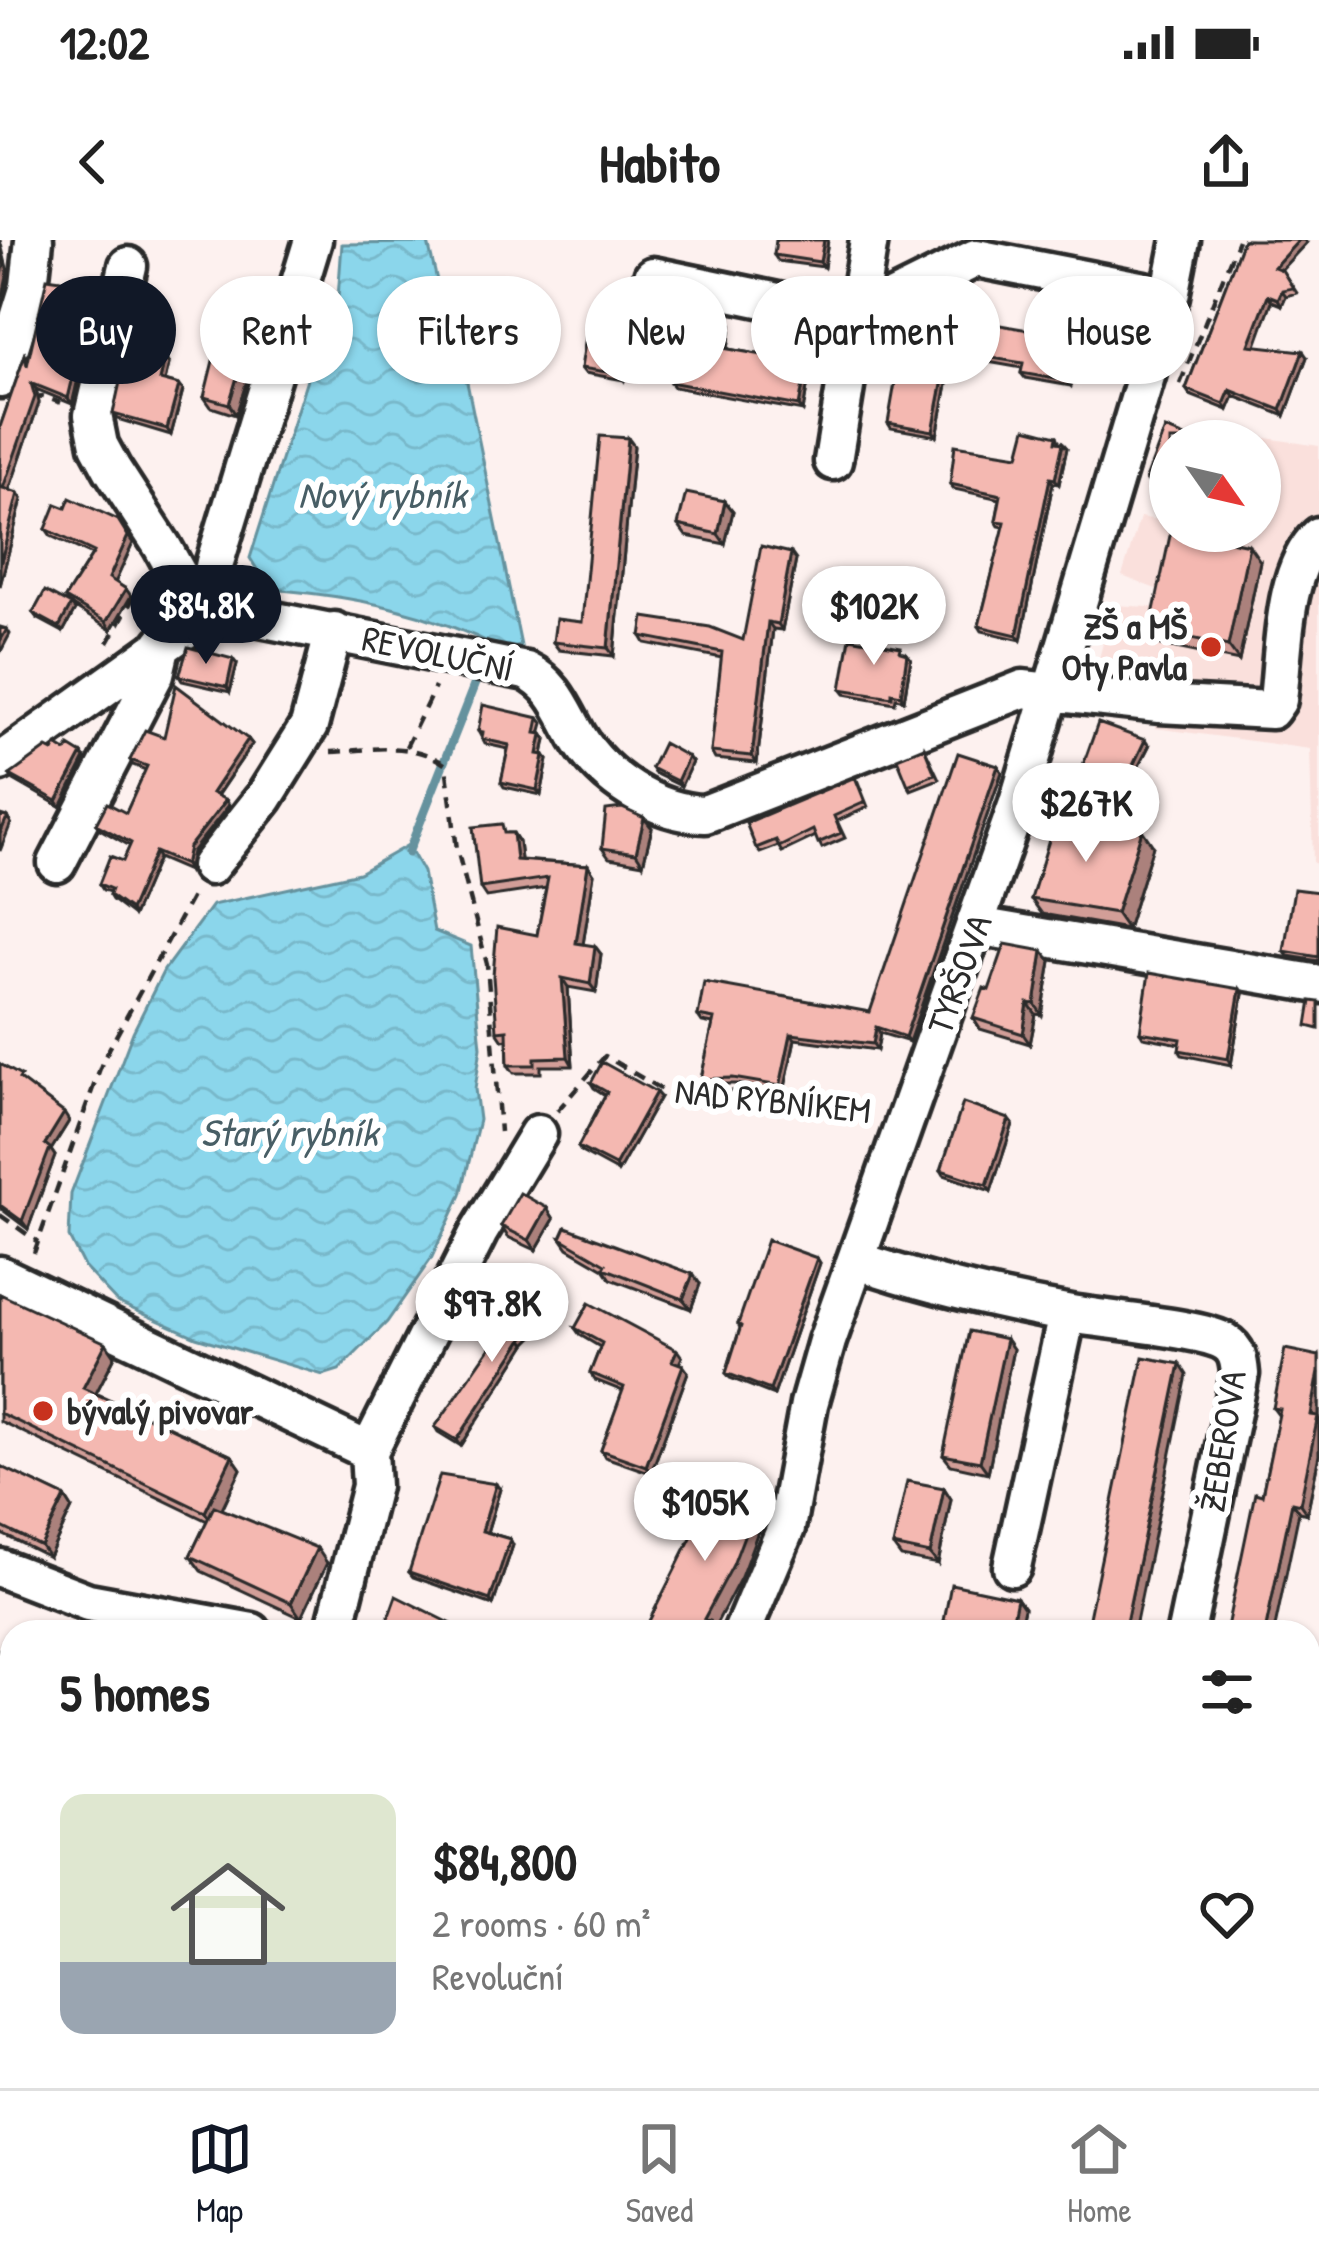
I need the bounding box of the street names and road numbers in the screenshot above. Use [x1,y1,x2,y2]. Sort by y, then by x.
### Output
street label: REVOLUČNÍ [358,613,518,692]
street label: TYRŠOVA [914,907,1003,1040]
street label: NAD RYBNÍKEM [673,1065,873,1134]
street label: ŽEBEROVA [1186,1367,1257,1515]

